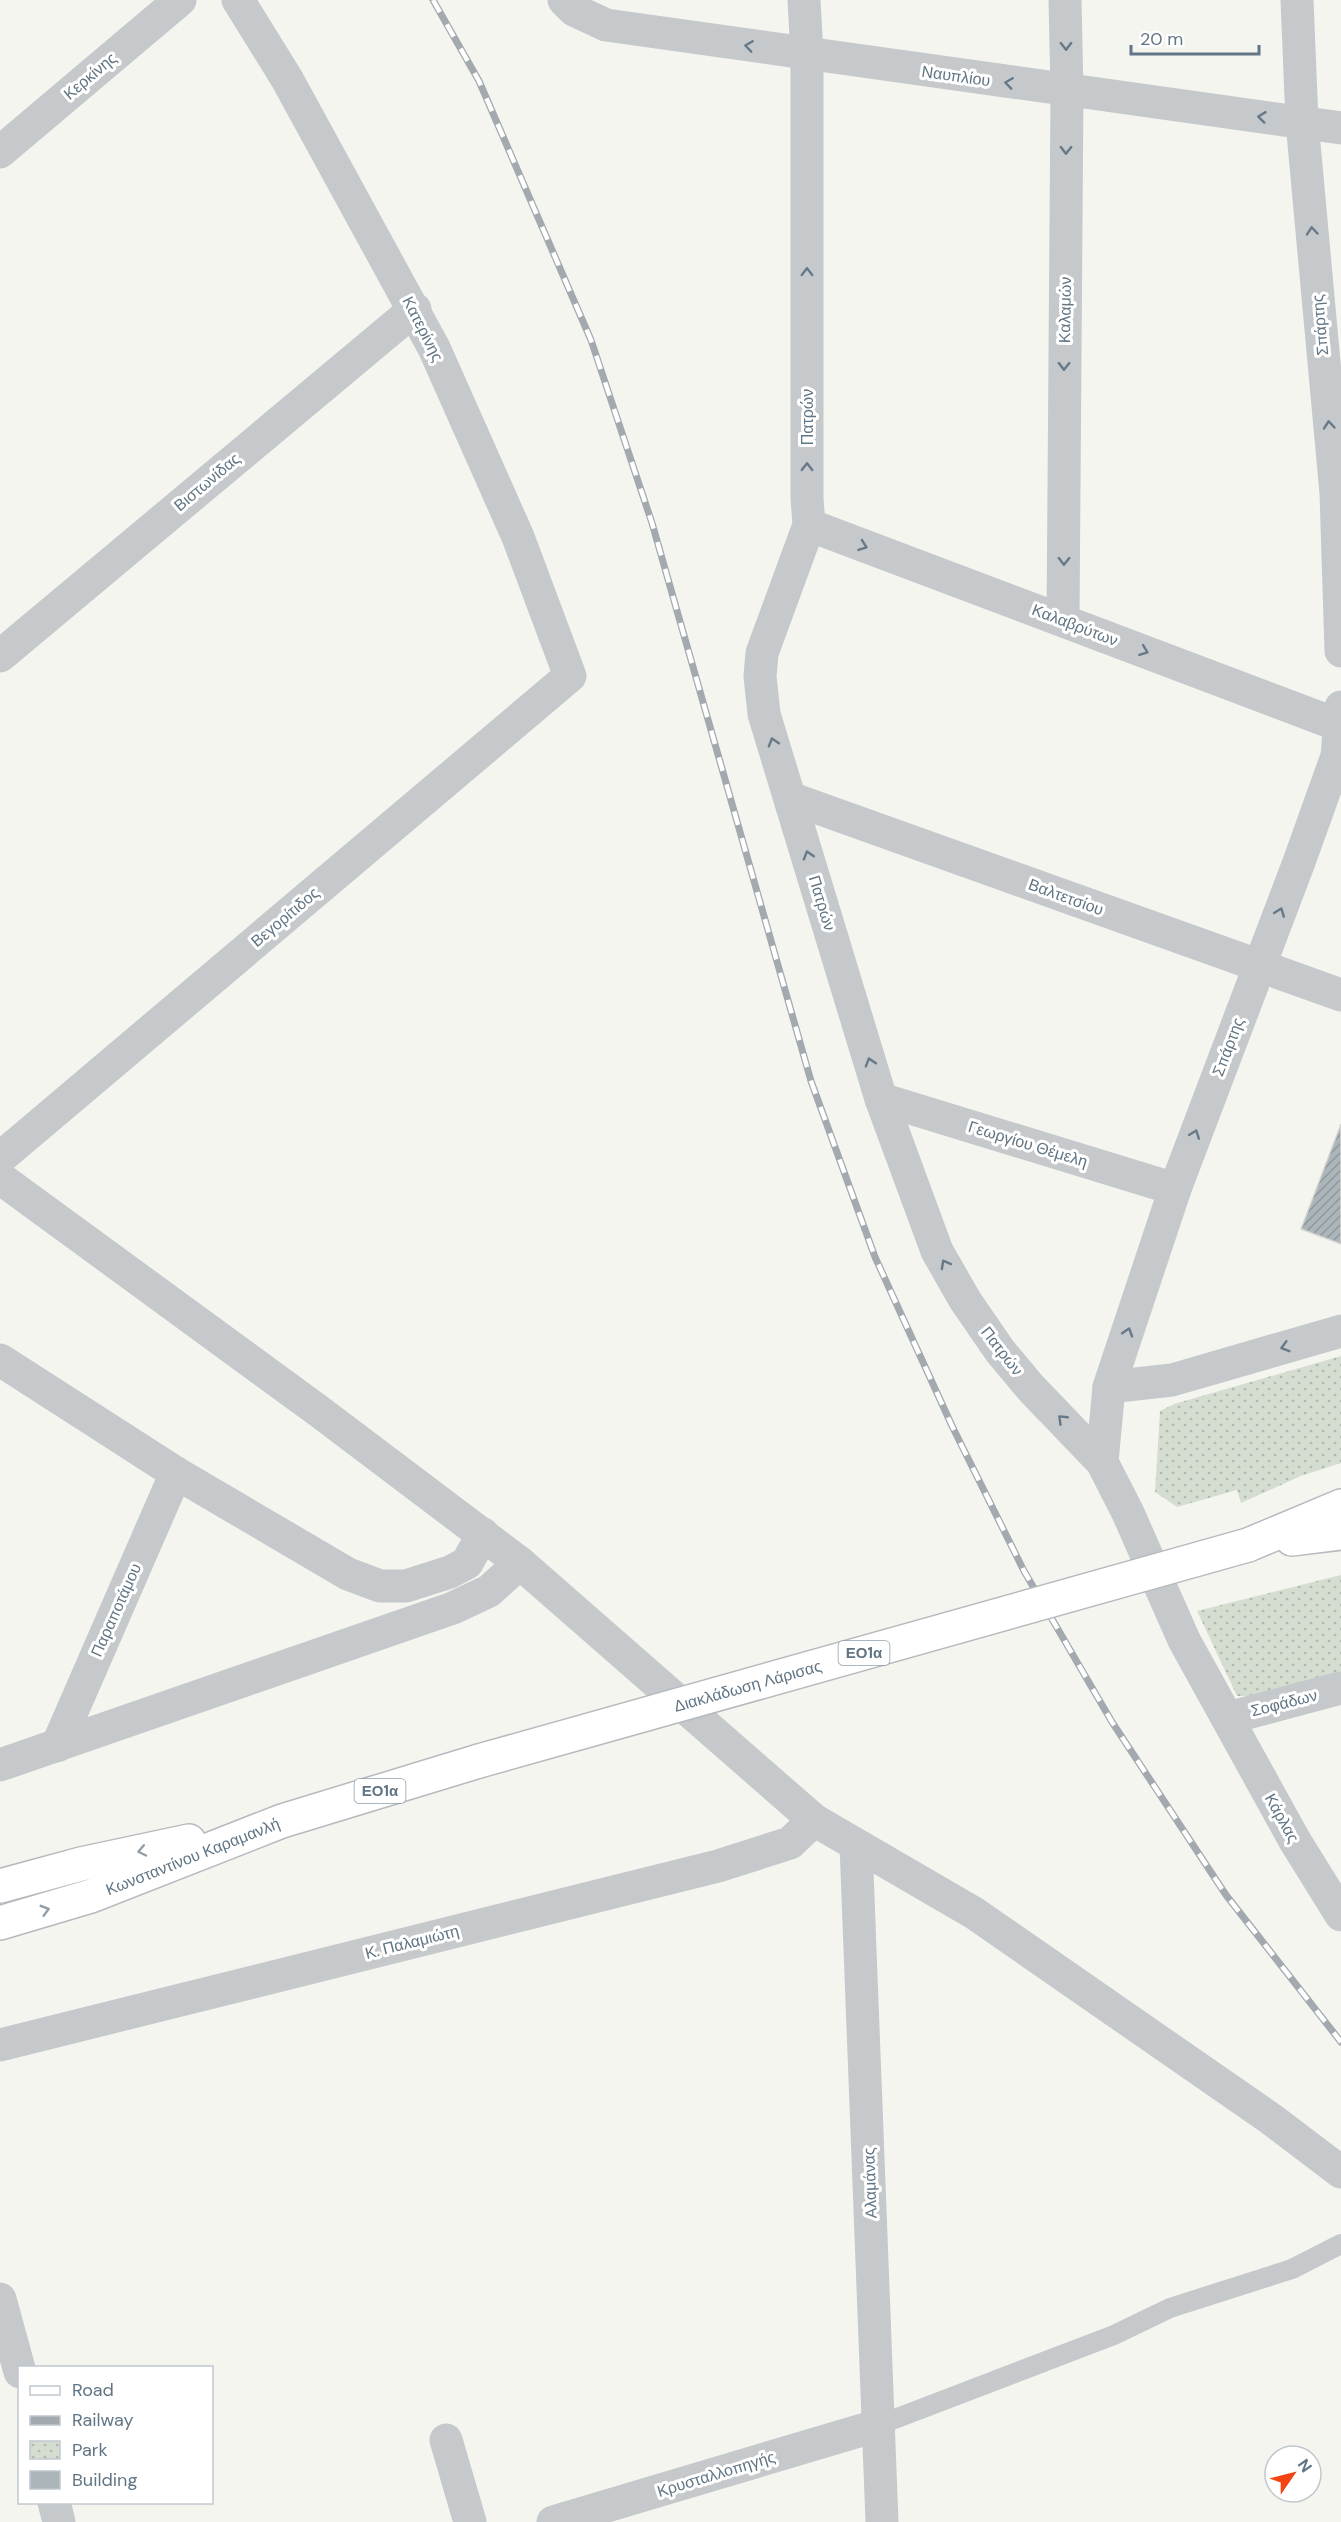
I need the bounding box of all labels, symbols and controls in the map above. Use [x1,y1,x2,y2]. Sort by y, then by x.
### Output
scale bar [1131,18,1258,56]
text: 20 m [1140,27,1183,51]
one-way arrow [745,40,754,52]
one-way arrow [1060,41,1072,50]
street label: Κερκίνης [59,48,121,104]
street label: Ναυπλίου [920,61,992,91]
one-way arrow [1004,78,1013,90]
one-way arrow [1258,111,1267,123]
one-way arrow [1060,145,1072,154]
one-way arrow [1306,226,1319,235]
one-way arrow [801,268,813,277]
street label: Καλαμών [1054,277,1076,343]
street label: Κατερίνης [398,293,448,365]
street label: Σπάρτης [1307,293,1333,356]
one-way arrow [1058,361,1070,370]
street label: Πατρών [797,389,818,445]
one-way arrow [1323,420,1336,429]
street label: Βιστωνίδας [170,448,245,516]
one-way arrow [801,463,813,472]
one-way arrow [857,539,868,551]
one-way arrow [1058,556,1070,565]
street label: Καλαβρύτων [1029,599,1121,651]
one-way arrow [1138,644,1149,656]
one-way arrow [767,737,780,748]
one-way arrow [803,850,815,861]
street label: Πατρών [804,873,840,933]
street label: Βαλτετσίου [1026,874,1106,920]
street label: Βεγορίτιδος [247,882,324,952]
one-way arrow [1273,907,1285,918]
street label: Σπάρτης [1207,1014,1249,1079]
one-way arrow [865,1057,877,1068]
street label: Γεωργίου Θέμελη [966,1116,1090,1172]
one-way arrow [1188,1129,1201,1140]
one-way arrow [941,1260,952,1270]
street label: Πατρών [976,1322,1028,1380]
one-way arrow [1120,1327,1133,1338]
one-way arrow [1280,1340,1291,1352]
one-way arrow [1058,1416,1069,1427]
street label: Παραποτάμου [86,1560,146,1660]
road number: ΕΟ1α [838,1641,890,1665]
street label: Διακλάδωση Λάρισας [671,1655,824,1716]
street label: Σοφάδων [1249,1685,1319,1721]
road number: ΕΟ1α [354,1779,406,1803]
street label: Κάρλας [1260,1790,1304,1847]
street label: Κωνσταντίνου Καραμανλή [102,1812,283,1900]
one-way arrow [138,1844,148,1857]
one-way arrow [39,1905,50,1917]
street label: Κ. Παλαμιώτη [363,1920,461,1964]
street label: Αλαμάνας [858,2147,882,2219]
legend [18,2366,213,2504]
text: Road [72,2378,114,2402]
text: Railway [72,2408,134,2432]
text: Park [72,2438,108,2462]
north arrow [1263,2444,1323,2504]
street label: Κρυσταλλοπηγής [654,2446,778,2502]
text: N [1293,2455,1317,2476]
text: Building [72,2468,137,2492]

